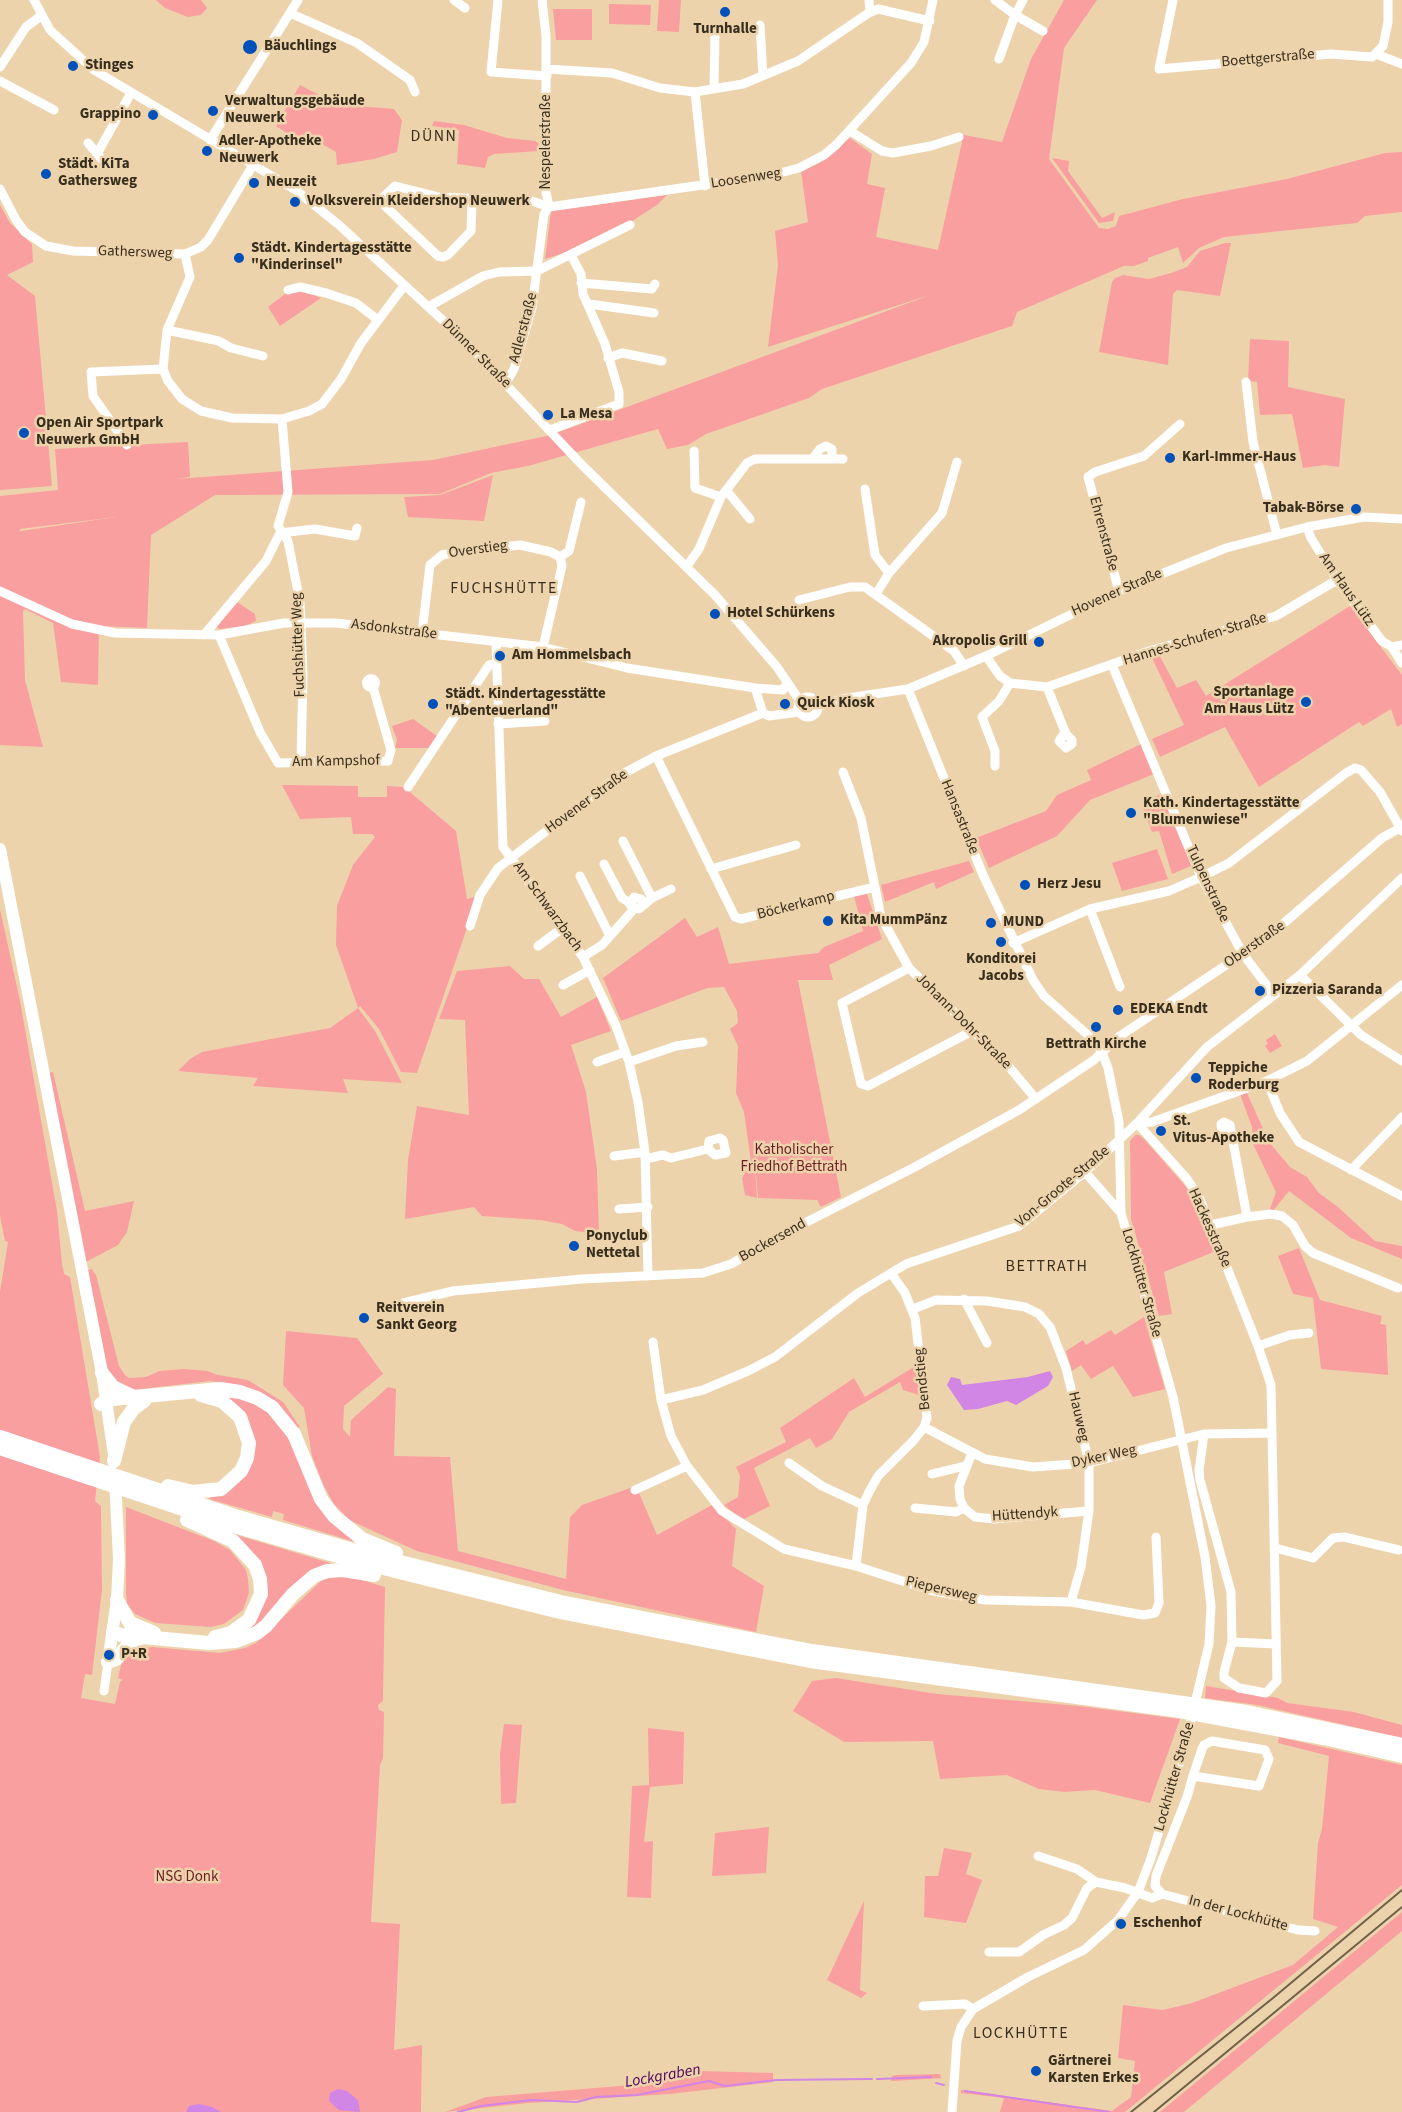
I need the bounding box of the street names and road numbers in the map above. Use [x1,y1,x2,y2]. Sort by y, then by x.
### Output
street label: Boettgerstraße [1221,46,1315,72]
street label: Nespelerstraße [538,94,556,190]
street label: Loosenweg [710,165,782,193]
street label: Gathersweg [98,243,172,263]
street label: Adlerstraße [506,291,542,365]
street label: Dünner Straße [438,316,514,392]
street label: Ehrenstraße [1084,495,1122,573]
street label: Overstieg [447,537,509,563]
street label: Am Haus Lütz [1314,550,1378,630]
street label: Hovener Straße [1069,565,1165,621]
street label: Fuchshütter Weg [288,592,310,698]
street label: Hannes-Schufen-Straße [1121,610,1269,670]
street label: Asdonkstraße [350,616,438,644]
street label: Am Kampshof [292,752,380,772]
street label: Hovener Straße [542,766,632,838]
street label: Hansastraße [936,777,982,857]
street label: Tulpenstraße [1181,843,1233,925]
street label: Am Schwarzbach [508,858,586,956]
street label: Böckerkamp [755,888,837,924]
street label: Oberstraße [1221,917,1289,973]
street label: Johann-Dohr-Straße [911,970,1015,1074]
street label: Von-Groote-Straße [1012,1143,1114,1231]
street label: Hackesstraße [1184,1186,1234,1270]
street label: Bockersend [736,1215,810,1267]
street label: Lockhütter Straße [1117,1227,1165,1339]
street label: Bendstieg [911,1347,935,1411]
street label: Hauweg [1063,1390,1093,1444]
street label: Dyker Weg [1070,1441,1138,1473]
street label: Hüttendyk [991,1504,1059,1526]
street label: Piepersweg [904,1573,978,1607]
street label: Lockhütter Straße [1151,1721,1199,1833]
street label: In der Lockhütte [1186,1892,1290,1936]

